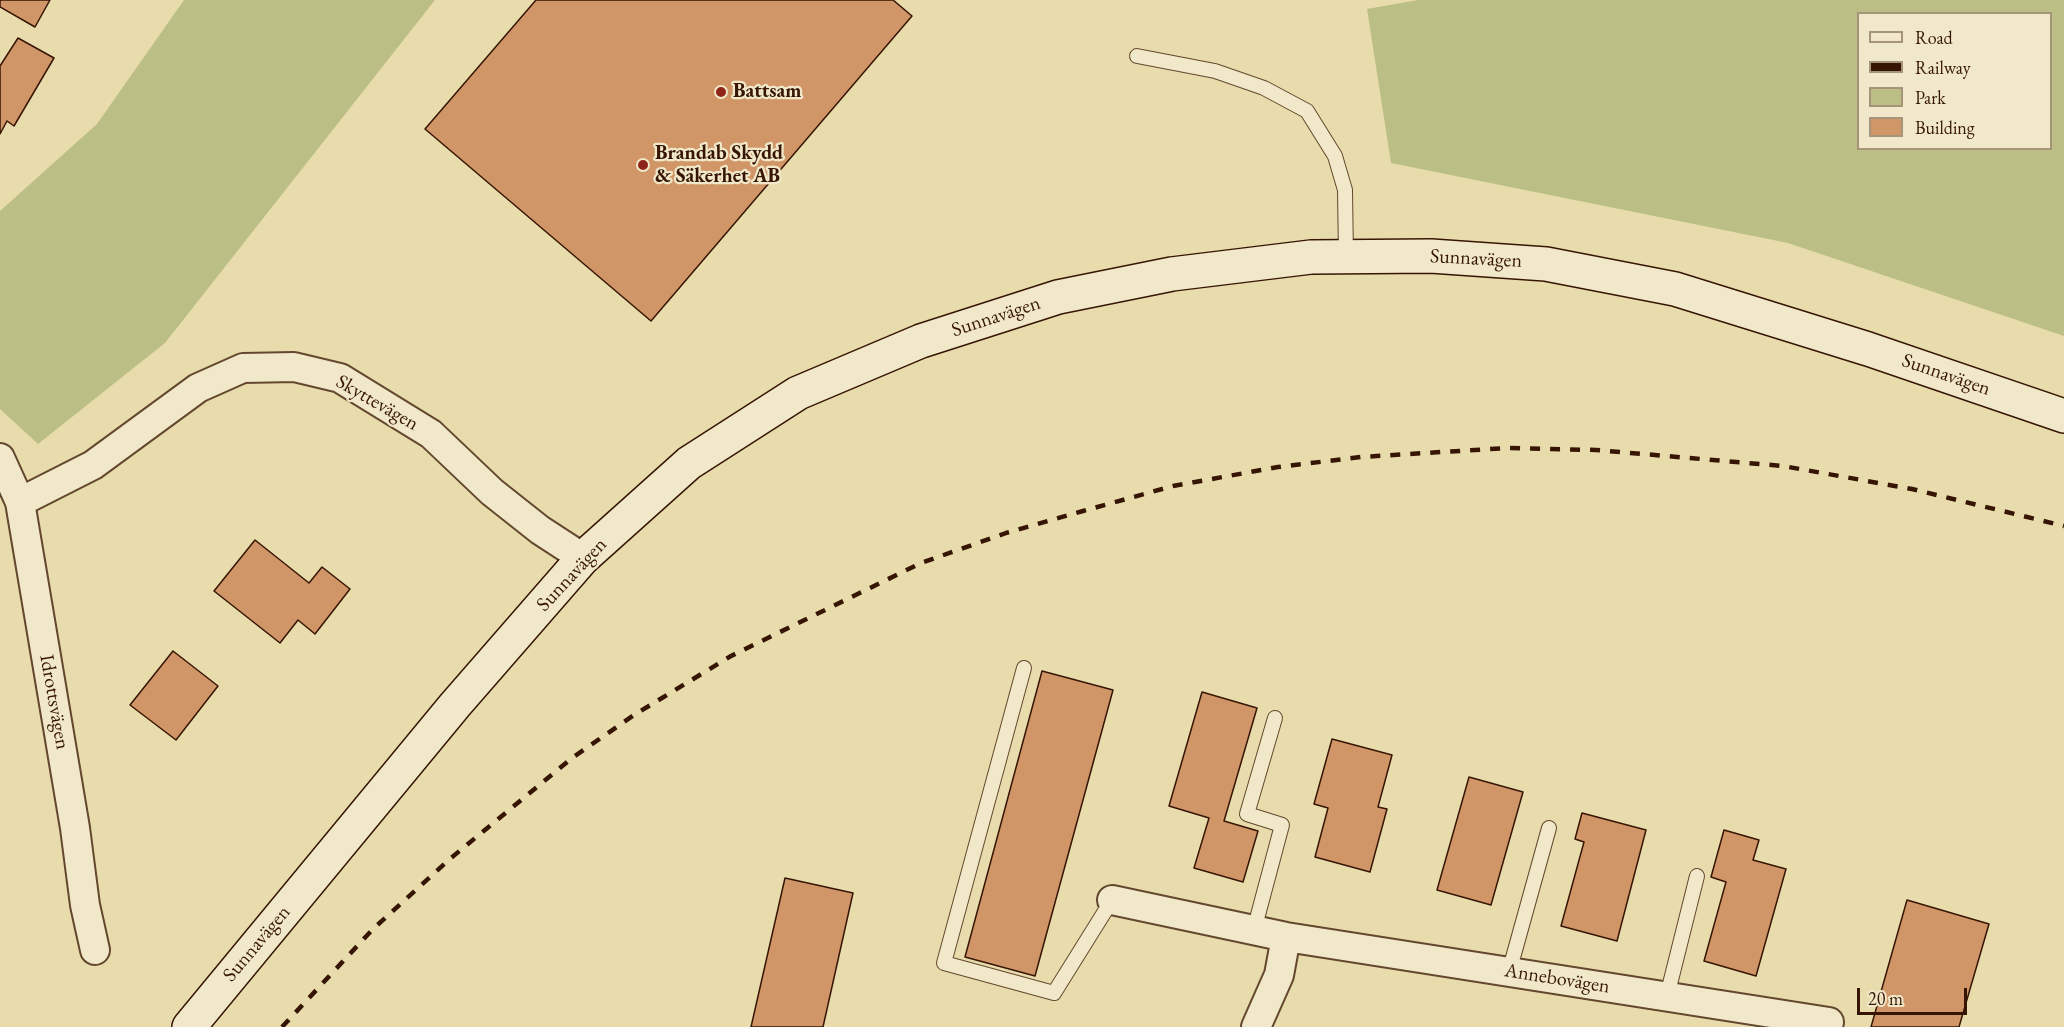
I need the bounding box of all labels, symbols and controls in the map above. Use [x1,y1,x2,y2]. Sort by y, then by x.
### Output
legend [1857,12,2052,150]
text: Road [1915,26,1953,49]
text: Railway [1915,56,1971,79]
place label: Battsam [733,80,801,104]
marker: Battsam [714,85,728,99]
text: Park [1915,86,1946,109]
text: Building [1915,116,1975,139]
place label: Brandab Skydd & Säkerhet AB [655,142,783,189]
marker: Brandab Skydd & Säkerhet AB [636,158,650,172]
street label: Sunnavägen [1429,245,1523,273]
street label: Sunnavägen [949,291,1043,343]
street label: Sunnavägen [1899,349,1993,401]
street label: Skyttevägen [331,370,423,436]
street label: Sunnavägen [532,533,612,617]
street label: Idrottsvägen [34,653,74,751]
street label: Sunnavägen [218,901,296,987]
street label: Annebovägen [1503,959,1611,999]
scale bar [1860,976,1970,1014]
text: 20 m [1868,987,1903,1010]

